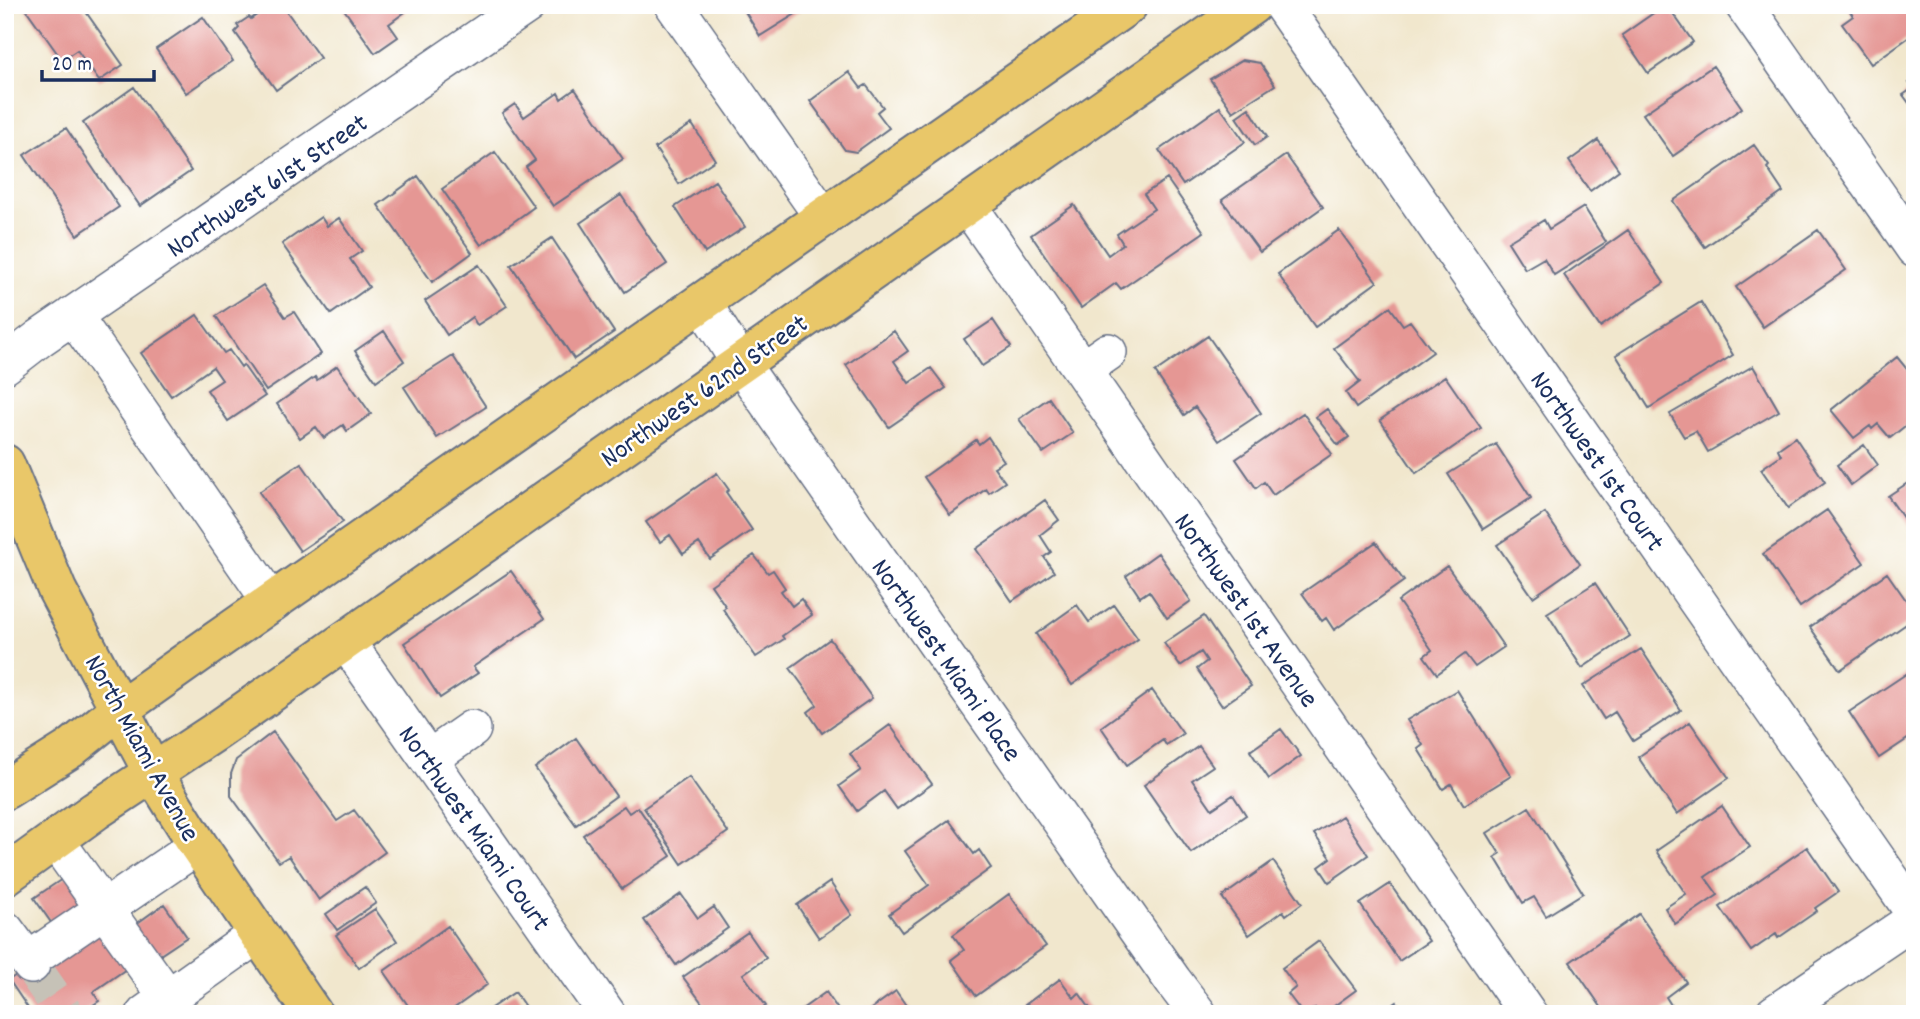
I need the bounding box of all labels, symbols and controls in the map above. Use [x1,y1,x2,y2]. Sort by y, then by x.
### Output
scale bar [42,38,154,82]
text: 20 m [52,51,92,81]
street label: Northwest 61st Street [160,106,377,270]
street label: Northwest 62nd Street [594,306,818,480]
street label: Northwest 1st Court [1518,364,1672,561]
street label: Northwest 1st Avenue [1162,506,1326,718]
street label: Northwest Miami Place [859,552,1029,772]
street label: North Miami Avenue [72,649,208,850]
street label: Northwest Miami Court [386,719,558,941]

